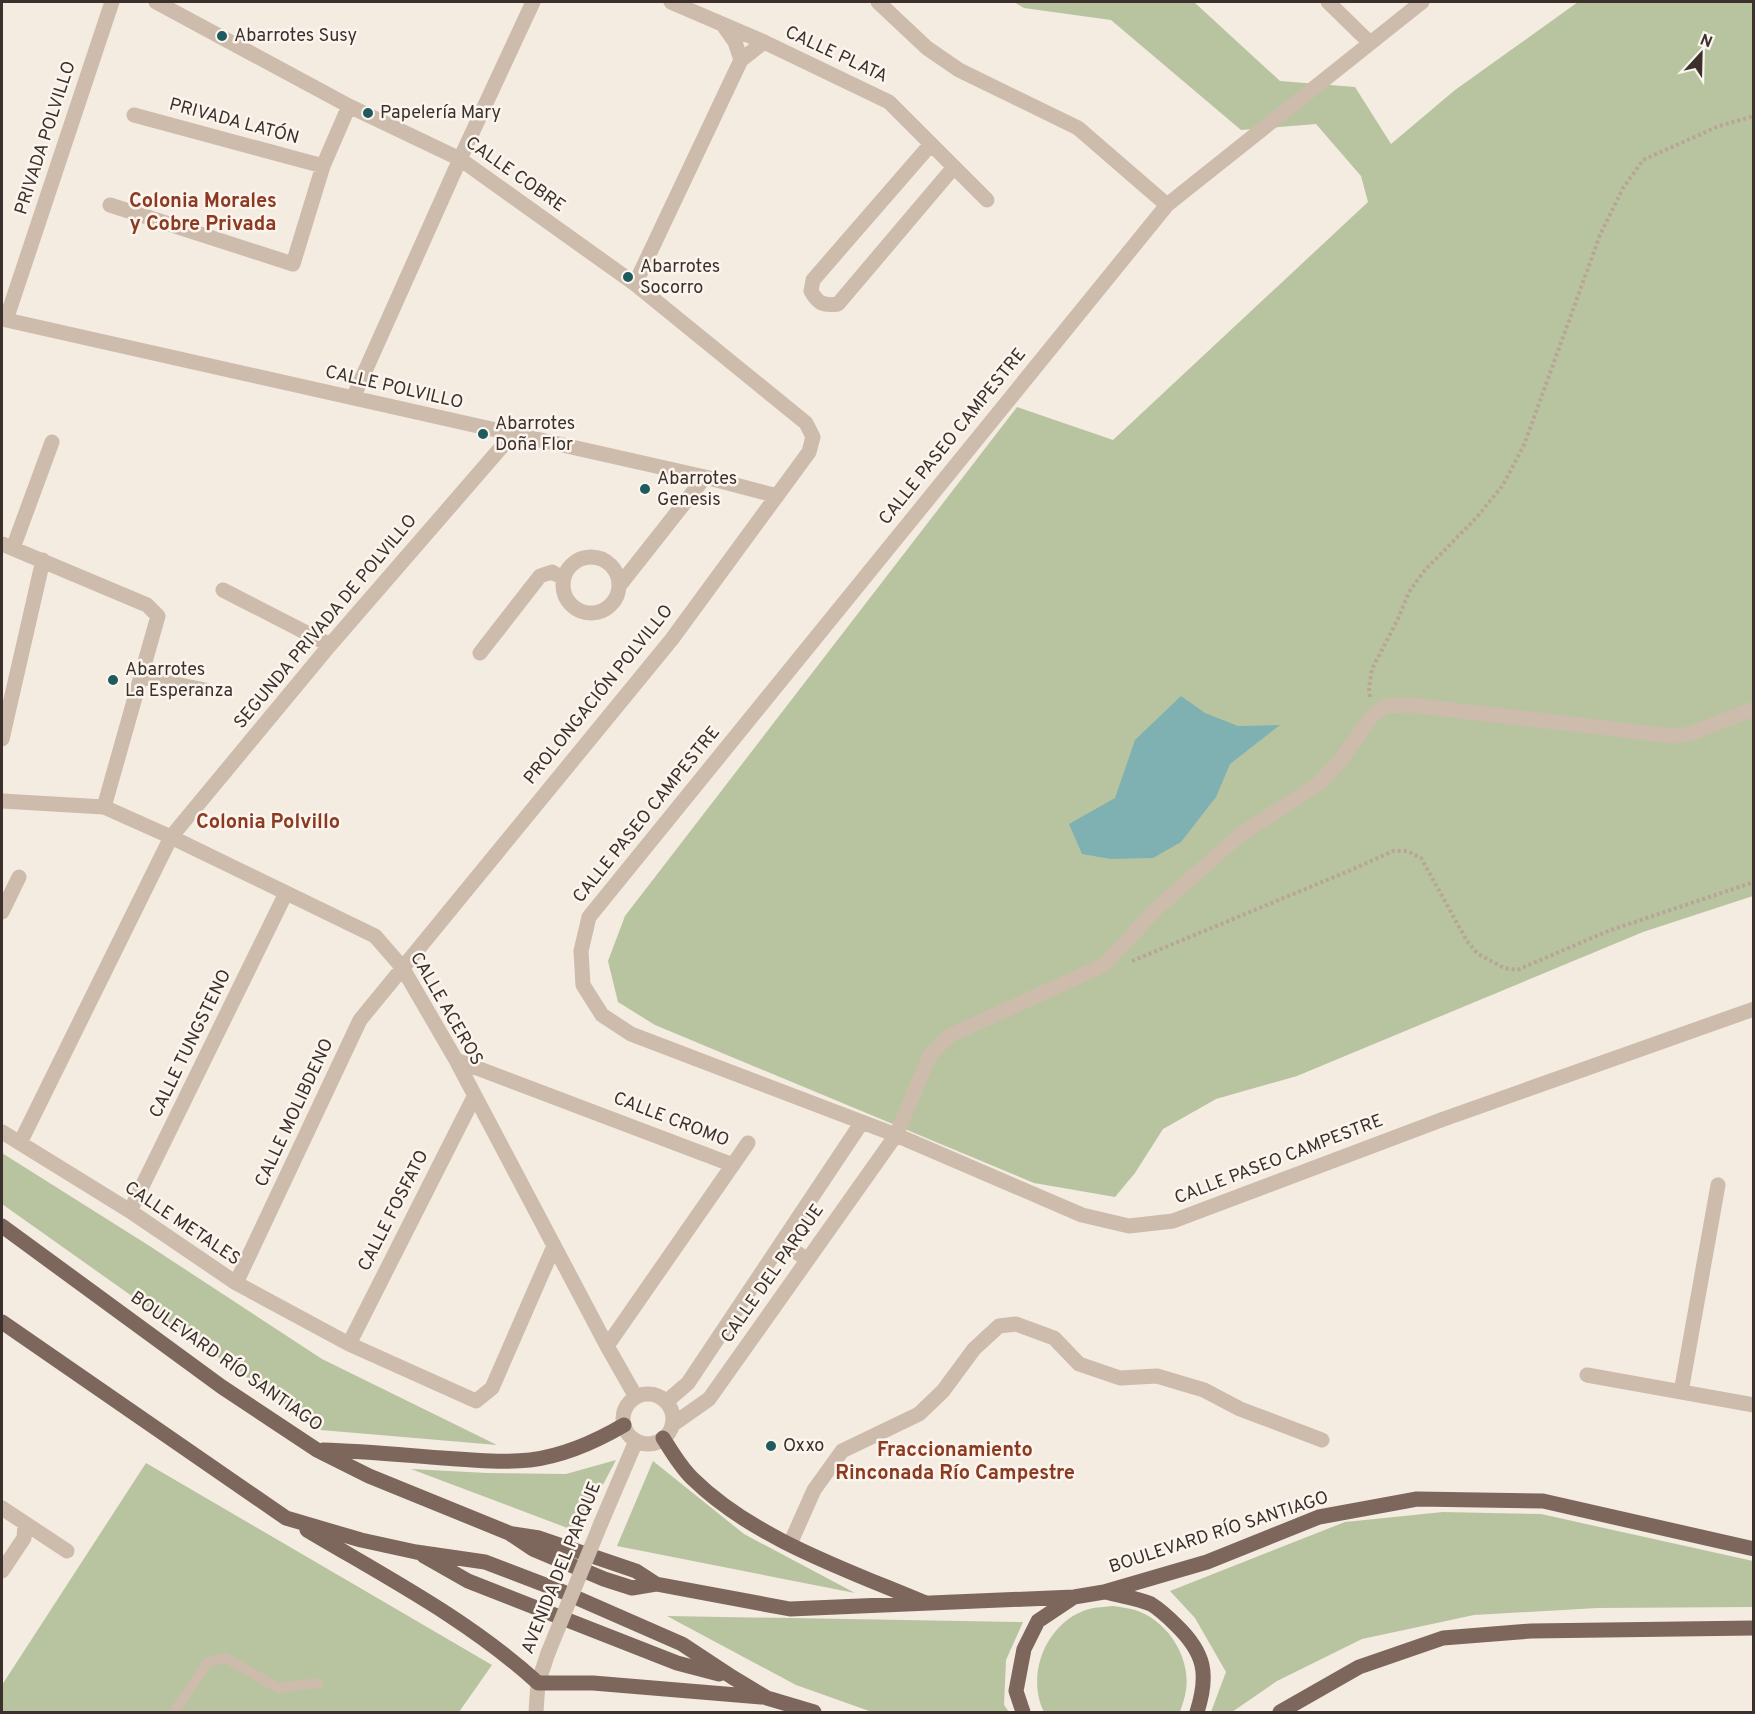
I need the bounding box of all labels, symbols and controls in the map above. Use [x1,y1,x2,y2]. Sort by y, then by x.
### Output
street label: CALLE PLATA [781,21,891,89]
north arrow [1671,24,1731,84]
place label: Abarrotes Susy [234,25,357,48]
marker: Abarrotes Susy [215,29,229,43]
text: N [1697,31,1715,53]
street label: PRIVADA POLVILLO [10,58,82,218]
street label: PRIVADA LATÓN [166,92,302,150]
place label: Papelería Mary [380,102,501,125]
marker: Papelería Mary [361,106,375,120]
street label: CALLE COBRE [460,132,570,218]
district label: Colonia Morales y Cobre Privada [129,189,277,238]
place label: Abarrotes Socorro [640,256,720,300]
marker: Abarrotes Socorro [621,270,635,284]
street label: CALLE PASEO CAMPESTRE [874,344,1032,530]
street label: CALLE POLVILLO [323,361,465,415]
place label: Abarrotes Doña Flor [495,413,575,457]
marker: Abarrotes Doña Flor [476,427,490,441]
place label: Abarrotes Genesis [657,468,737,512]
marker: Abarrotes Genesis [638,482,652,496]
street label: SEGUNDA PRIVADA DE POLVILLO [229,510,423,734]
street label: PROLONGACIÓN POLVILLO [518,599,679,790]
place label: Abarrotes La Esperanza [125,659,233,703]
marker: Abarrotes La Esperanza [106,673,120,687]
street label: CALLE PASEO CAMPESTRE [568,722,726,908]
district label: Colonia Polvillo [196,810,340,836]
street label: CALLE ACEROS [404,948,488,1070]
street label: CALLE TUNGSTENO [145,966,237,1122]
street label: CALLE MOLIBDENO [251,1035,339,1191]
street label: CALLE CROMO [610,1087,732,1153]
street label: CALLE PASEO CAMPESTRE [1172,1110,1386,1210]
street label: CALLE FOSFATO [354,1147,434,1275]
street label: CALLE METALES [120,1177,244,1271]
street label: CALLE DEL PARQUE [716,1200,830,1348]
street label: BOULEVARD RÍO SANTIAGO [125,1285,328,1437]
place label: Oxxo [783,1435,824,1458]
district label: Fraccionamiento Rinconada Río Campestre [835,1438,1075,1487]
marker: Oxxo [764,1439,778,1453]
street label: AVENIDA DEL PARQUE [517,1478,607,1658]
street label: BOULEVARD RÍO SANTIAGO [1106,1485,1332,1579]

